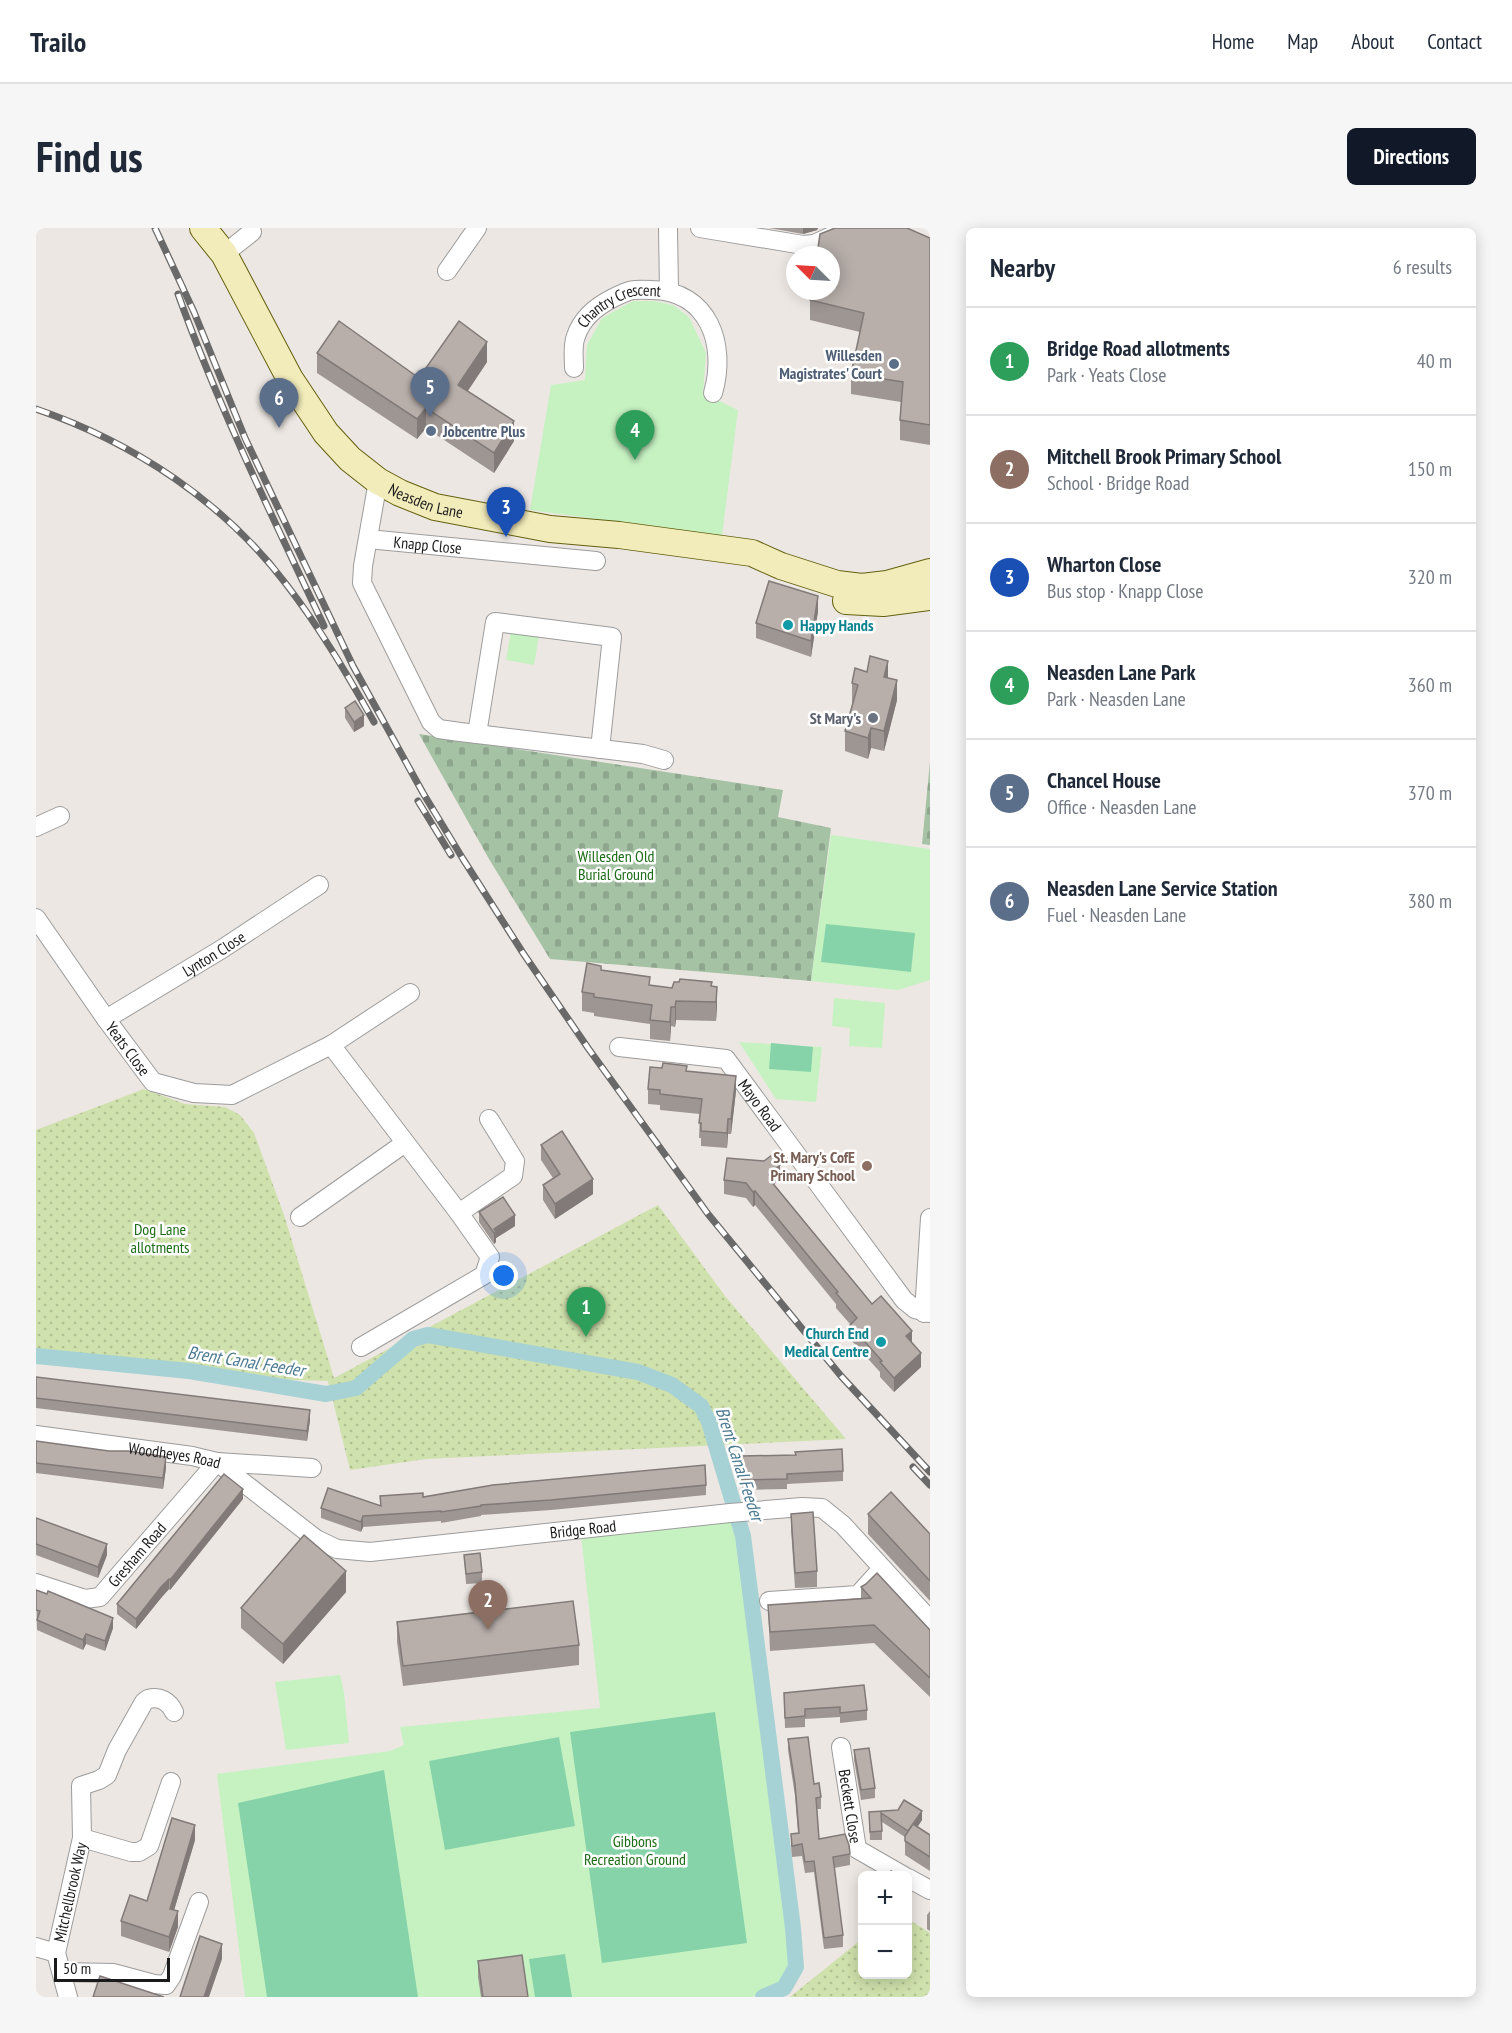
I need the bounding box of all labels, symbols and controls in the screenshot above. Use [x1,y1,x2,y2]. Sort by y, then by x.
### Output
text: Trailo [30,23,86,60]
text: Home [1212,28,1254,55]
text: Map [1287,28,1318,55]
text: About [1351,28,1394,55]
text: Contact [1427,28,1482,55]
button: Directions [1347,128,1476,185]
text: Find us [36,129,143,184]
north arrow [786,246,840,300]
text: Nearby [990,251,1055,284]
text: 6 results [1393,254,1452,280]
street label: Chantry Crescent [572,280,663,331]
text: Bridge Road allotments [1047,334,1230,362]
place label: Willesden Magistrates' Court [779,345,882,383]
text: 1 [1005,348,1014,374]
text: 40 m [1417,348,1452,374]
marker: Willesden Magistrates' Court [887,357,901,371]
text: Park · Yeats Close [1047,362,1166,388]
pin: 5 [410,368,450,417]
pin: 6 [260,378,298,428]
pin: 4 [616,410,654,460]
place label: Jobcentre Plus [442,421,525,441]
marker: Jobcentre Plus [424,424,438,438]
text: Mitchell Brook Primary School [1047,442,1281,470]
text: 2 [1005,456,1014,482]
text: 150 m [1408,456,1452,482]
text: School · Bridge Road [1047,470,1189,496]
street label: Neasden Lane [385,479,465,522]
pin: 3 [486,488,526,537]
street label: Knapp Close [393,532,463,558]
text: Wharton Close [1047,550,1161,578]
text: 3 [1005,564,1014,590]
text: 320 m [1408,564,1452,590]
text: Bus stop · Knapp Close [1047,578,1204,604]
place label: Happy Hands [800,615,874,635]
marker: Happy Hands [781,618,795,632]
text: Neasden Lane Park [1047,658,1195,686]
text: 4 [1005,672,1014,698]
text: 360 m [1408,672,1452,698]
text: Park · Neasden Lane [1047,686,1186,712]
place label: St Mary's [810,708,861,728]
marker: St Mary's [866,711,880,725]
text: Chancel House [1047,766,1161,794]
text: 5 [1005,780,1014,806]
text: 370 m [1408,780,1452,806]
text: Office · Neasden Lane [1047,794,1196,820]
park label: Willesden Old Burial Ground [577,846,655,884]
text: Neasden Lane Service Station [1047,874,1278,902]
text: 6 [1005,888,1014,914]
text: 380 m [1408,888,1452,914]
text: Fuel · Neasden Lane [1047,902,1186,928]
street label: Lynton Close [179,927,249,981]
street label: Yeats Close [102,1018,155,1080]
street label: Mayo Road [734,1075,786,1135]
place label: St. Mary's CofE Primary School [770,1147,855,1185]
marker: St. Mary's CofE Primary School [860,1159,874,1173]
park label: Dog Lane allotments [130,1219,190,1257]
your location [489,1261,518,1290]
pin: 1 [566,1288,606,1337]
place label: Church End Medical Centre [785,1323,869,1361]
marker: Church End Medical Centre [874,1335,888,1349]
water label: Brent Canal Feeder [186,1340,309,1382]
water label: Brent Canal Feeder [711,1404,770,1527]
street label: Woodheyes Road [127,1438,223,1473]
street label: Bridge Road [549,1515,617,1542]
street label: Gresham Road [103,1518,170,1591]
pin: 2 [468,1580,508,1630]
street label: Beckett Close [835,1768,866,1845]
park label: Gibbons Recreation Ground [584,1831,686,1869]
street label: Mitchellbrook Way [49,1840,91,1944]
map controls [858,1871,912,1979]
button: + [858,1871,912,1925]
button: − [858,1925,912,1979]
scale bar [54,1955,170,1982]
text: 50 m [63,1958,91,1978]

